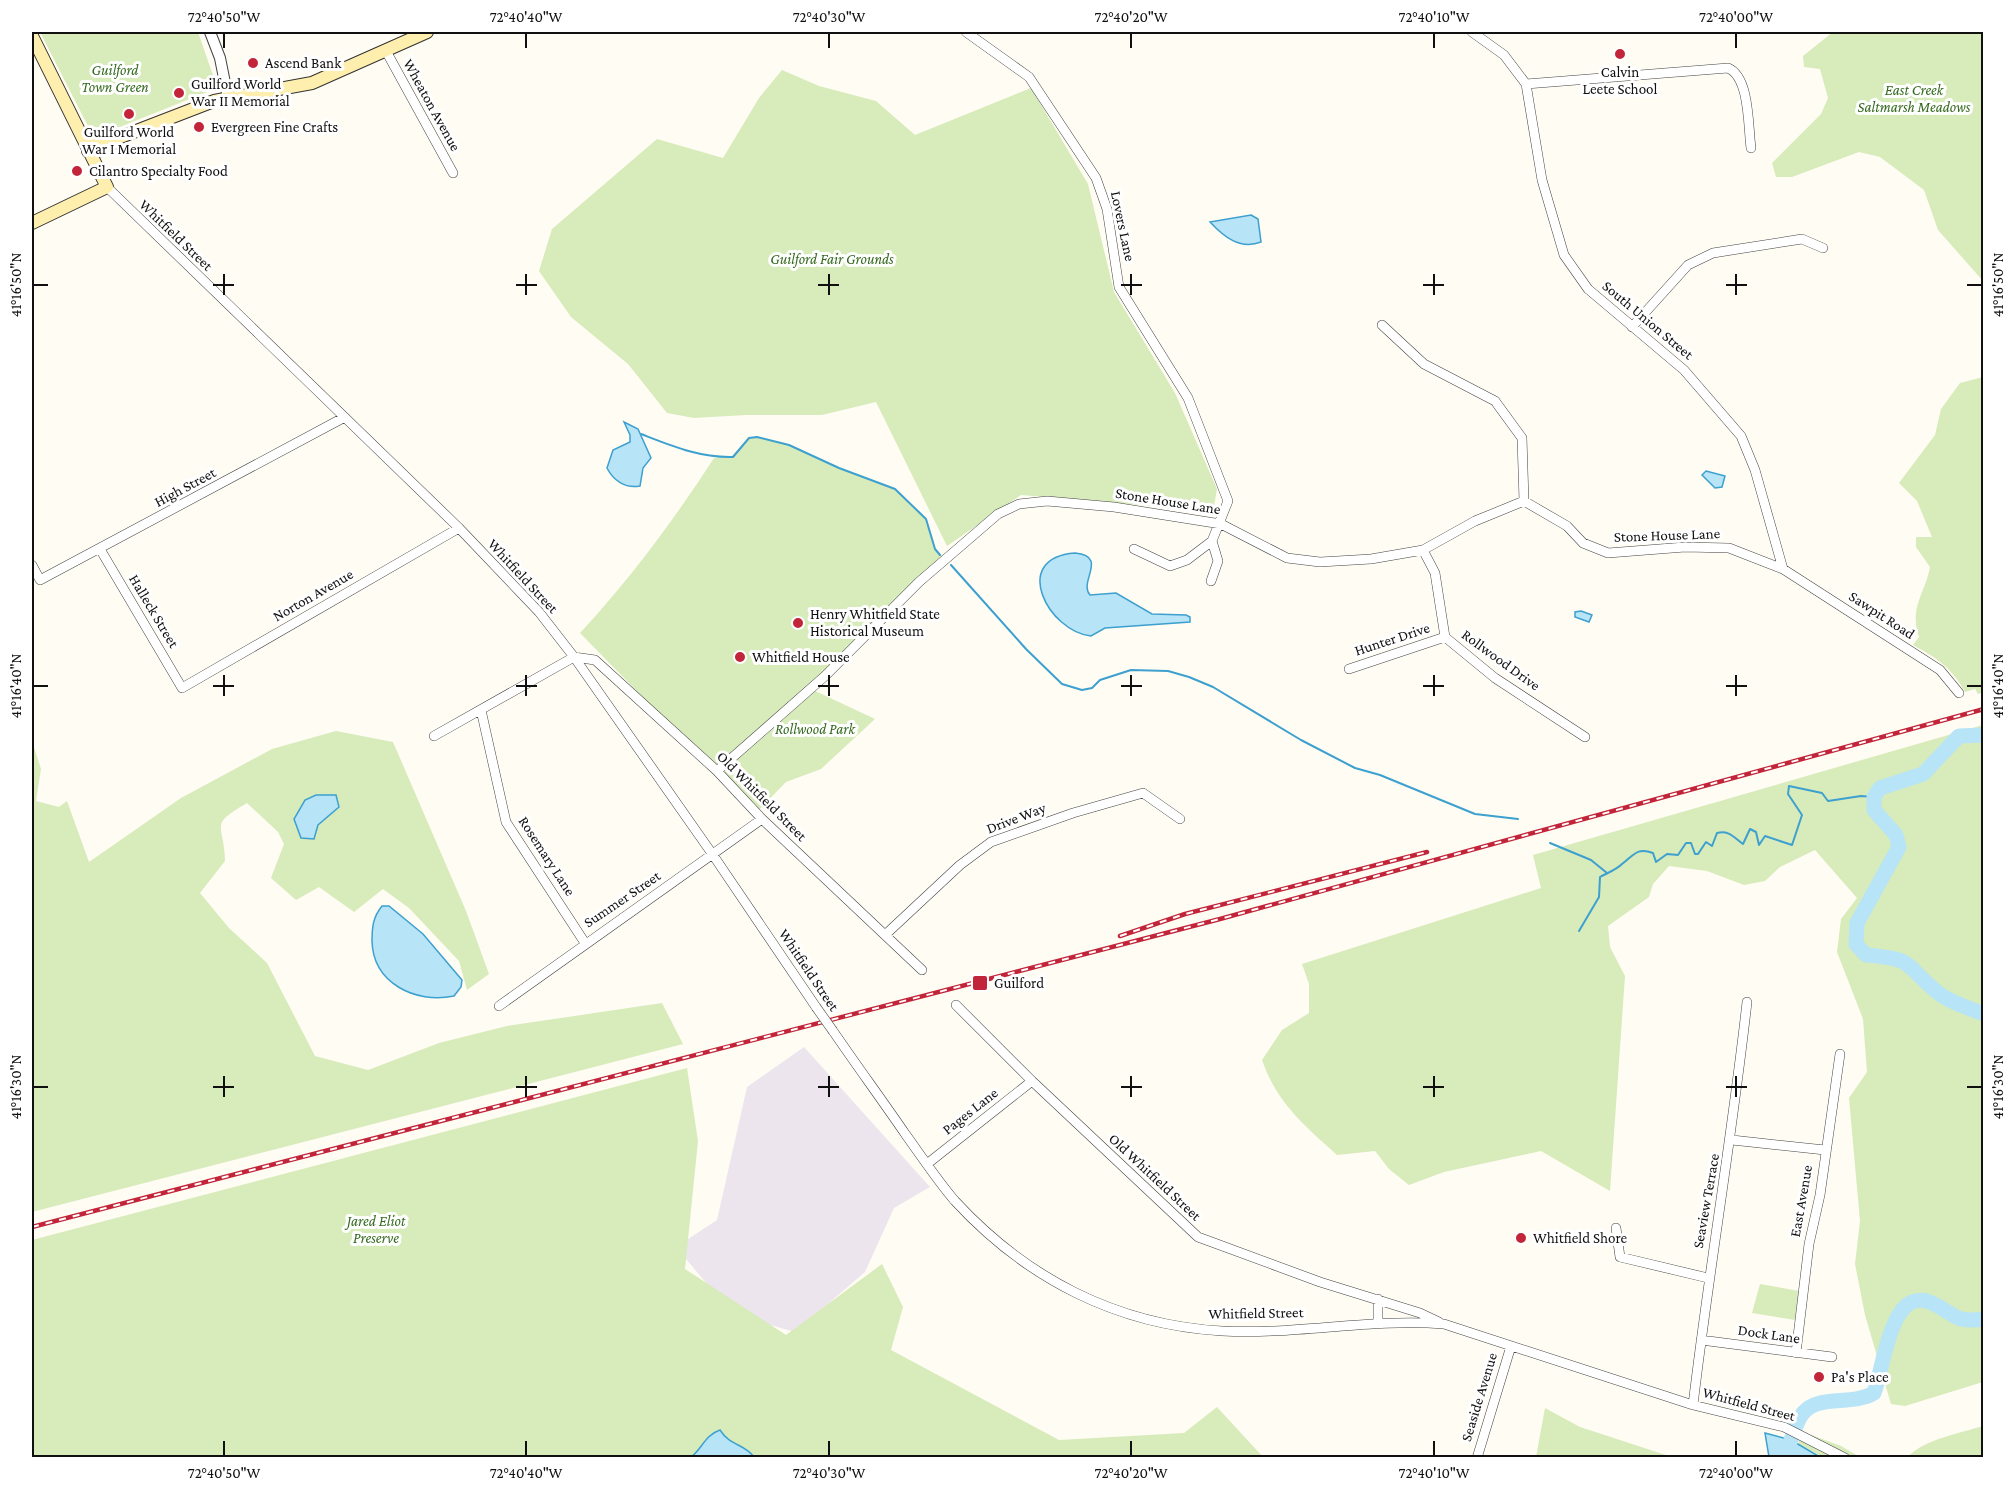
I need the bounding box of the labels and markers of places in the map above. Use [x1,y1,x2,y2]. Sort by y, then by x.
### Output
marker: Calvin Leete School [1613,47,1627,61]
place label: Ascend Bank [265,55,342,71]
marker: Ascend Bank [246,56,260,70]
place label: Calvin Leete School [1583,64,1658,97]
place label: Guilford World War II Memorial [191,76,290,109]
marker: Guilford World War II Memorial [172,86,186,100]
marker: Guilford World War I Memorial [122,107,136,121]
place label: Evergreen Fine Crafts [211,119,338,136]
marker: Evergreen Fine Crafts [192,120,206,134]
place label: Guilford World War I Memorial [82,124,176,157]
place label: Cilantro Specialty Food [89,163,228,180]
marker: Cilantro Specialty Food [70,164,84,178]
place label: Henry Whitfield State Historical Museum [810,606,940,639]
marker: Henry Whitfield State Historical Museum [791,616,805,630]
place label: Whitfield House [752,649,850,665]
marker: Whitfield House [733,650,747,664]
marker: Guilford [971,974,989,992]
place label: Guilford [994,975,1044,991]
place label: Whitfield Shore [1533,1230,1628,1246]
marker: Whitfield Shore [1514,1231,1528,1245]
place label: Pa's Place [1831,1369,1889,1385]
marker: Pa's Place [1812,1370,1826,1384]

